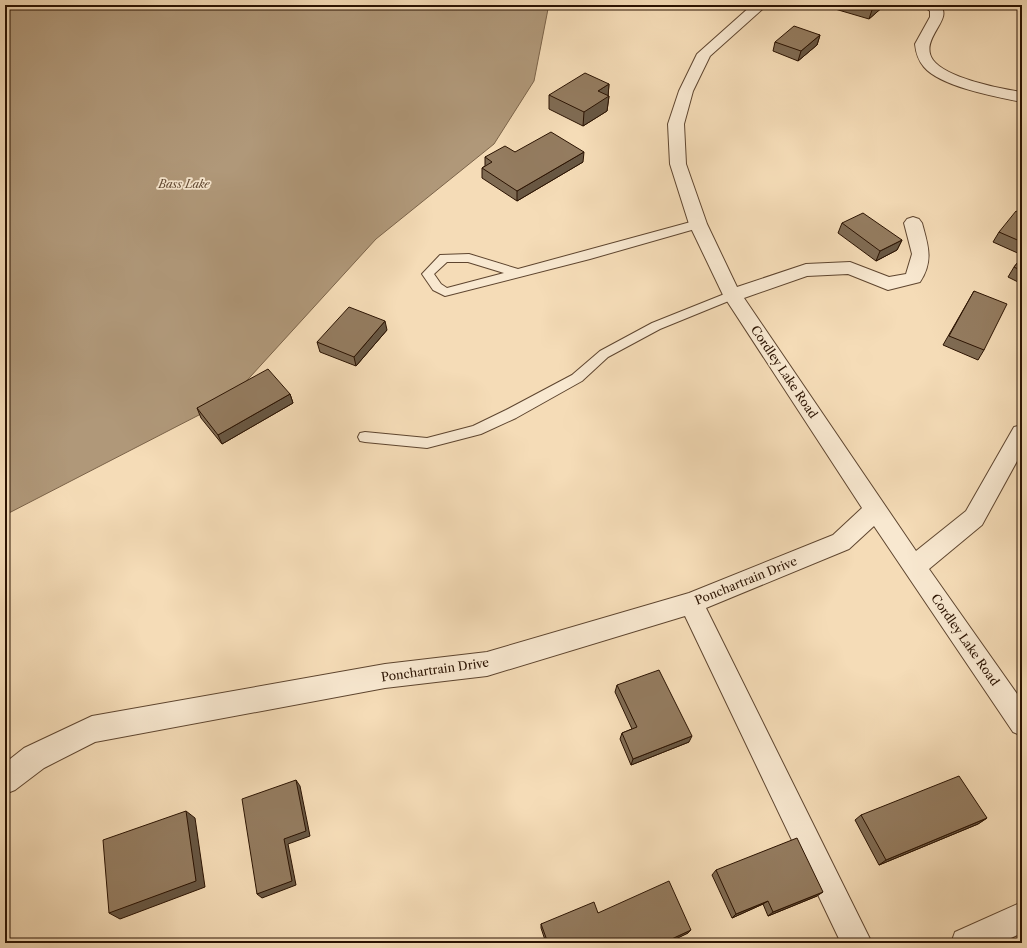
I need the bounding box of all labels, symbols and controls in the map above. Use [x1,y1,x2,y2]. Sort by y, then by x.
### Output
water label: Bass Lake [157,177,210,191]
street label: Cordley Lake Road [748,323,821,422]
street label: Ponchartrain Drive [693,553,799,608]
street label: Cordley Lake Road [928,591,1003,689]
street label: Ponchartrain Drive [380,654,490,685]

